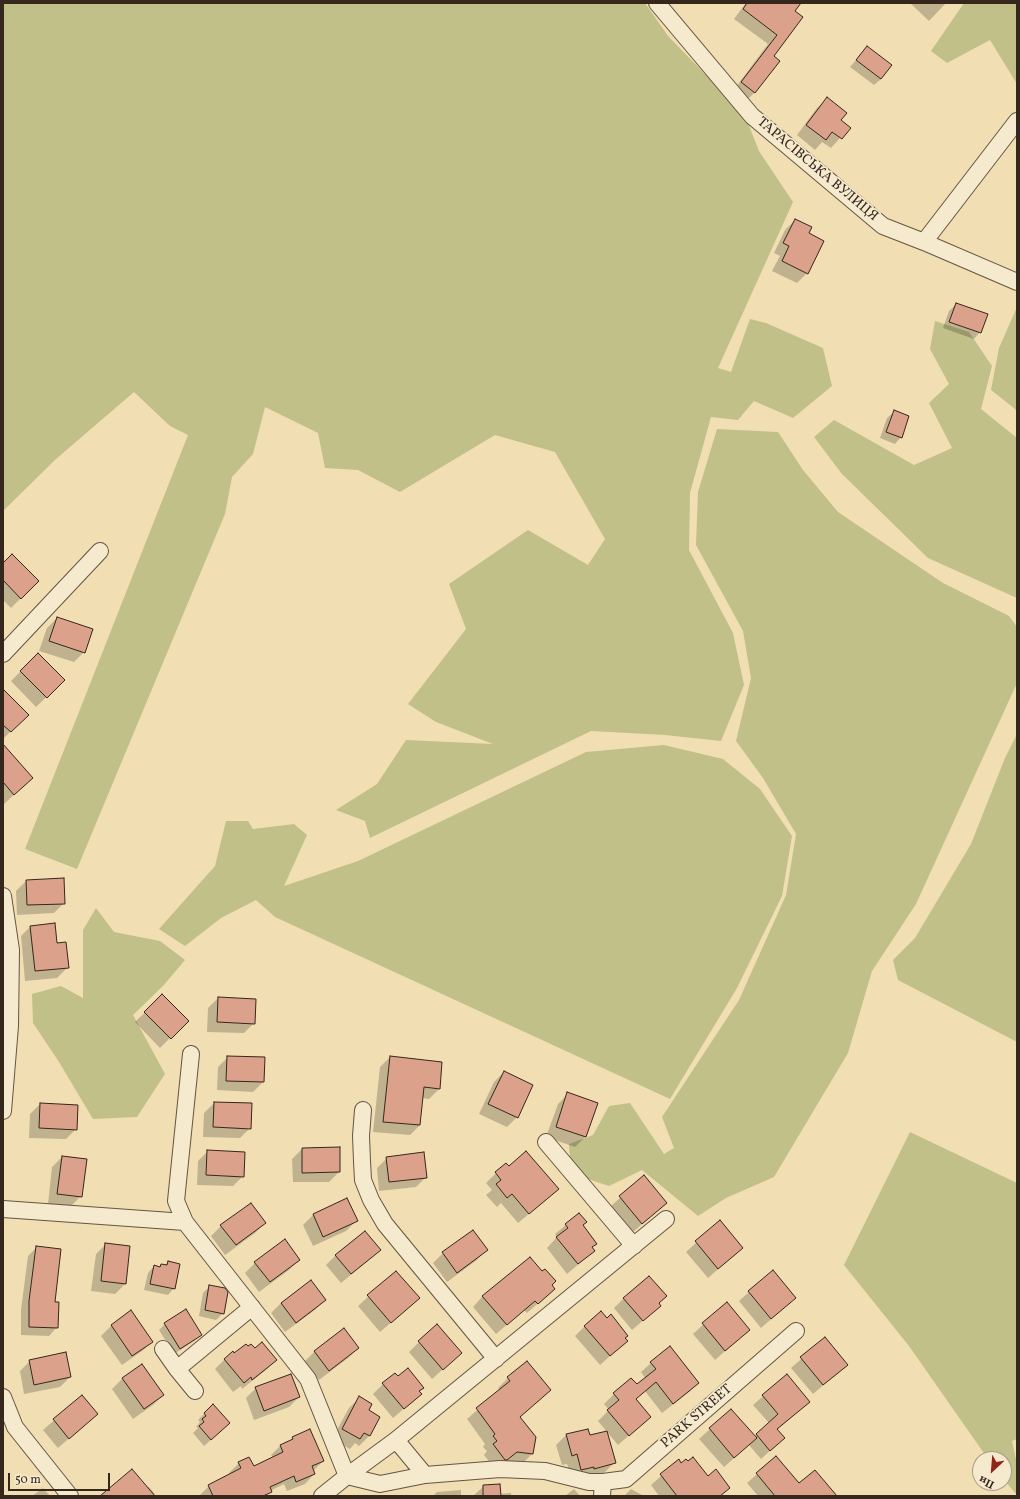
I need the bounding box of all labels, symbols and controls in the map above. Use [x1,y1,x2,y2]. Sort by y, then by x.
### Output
street label: ТАРАСІВСЬКА ВУЛИЦЯ [753,114,881,226]
street label: PARK STREET [658,1382,736,1452]
north arrow [972,1451,1012,1491]
scale bar [10,1465,112,1491]
text: Пн [977,1471,997,1492]
text: 50 m [15,1472,41,1488]

